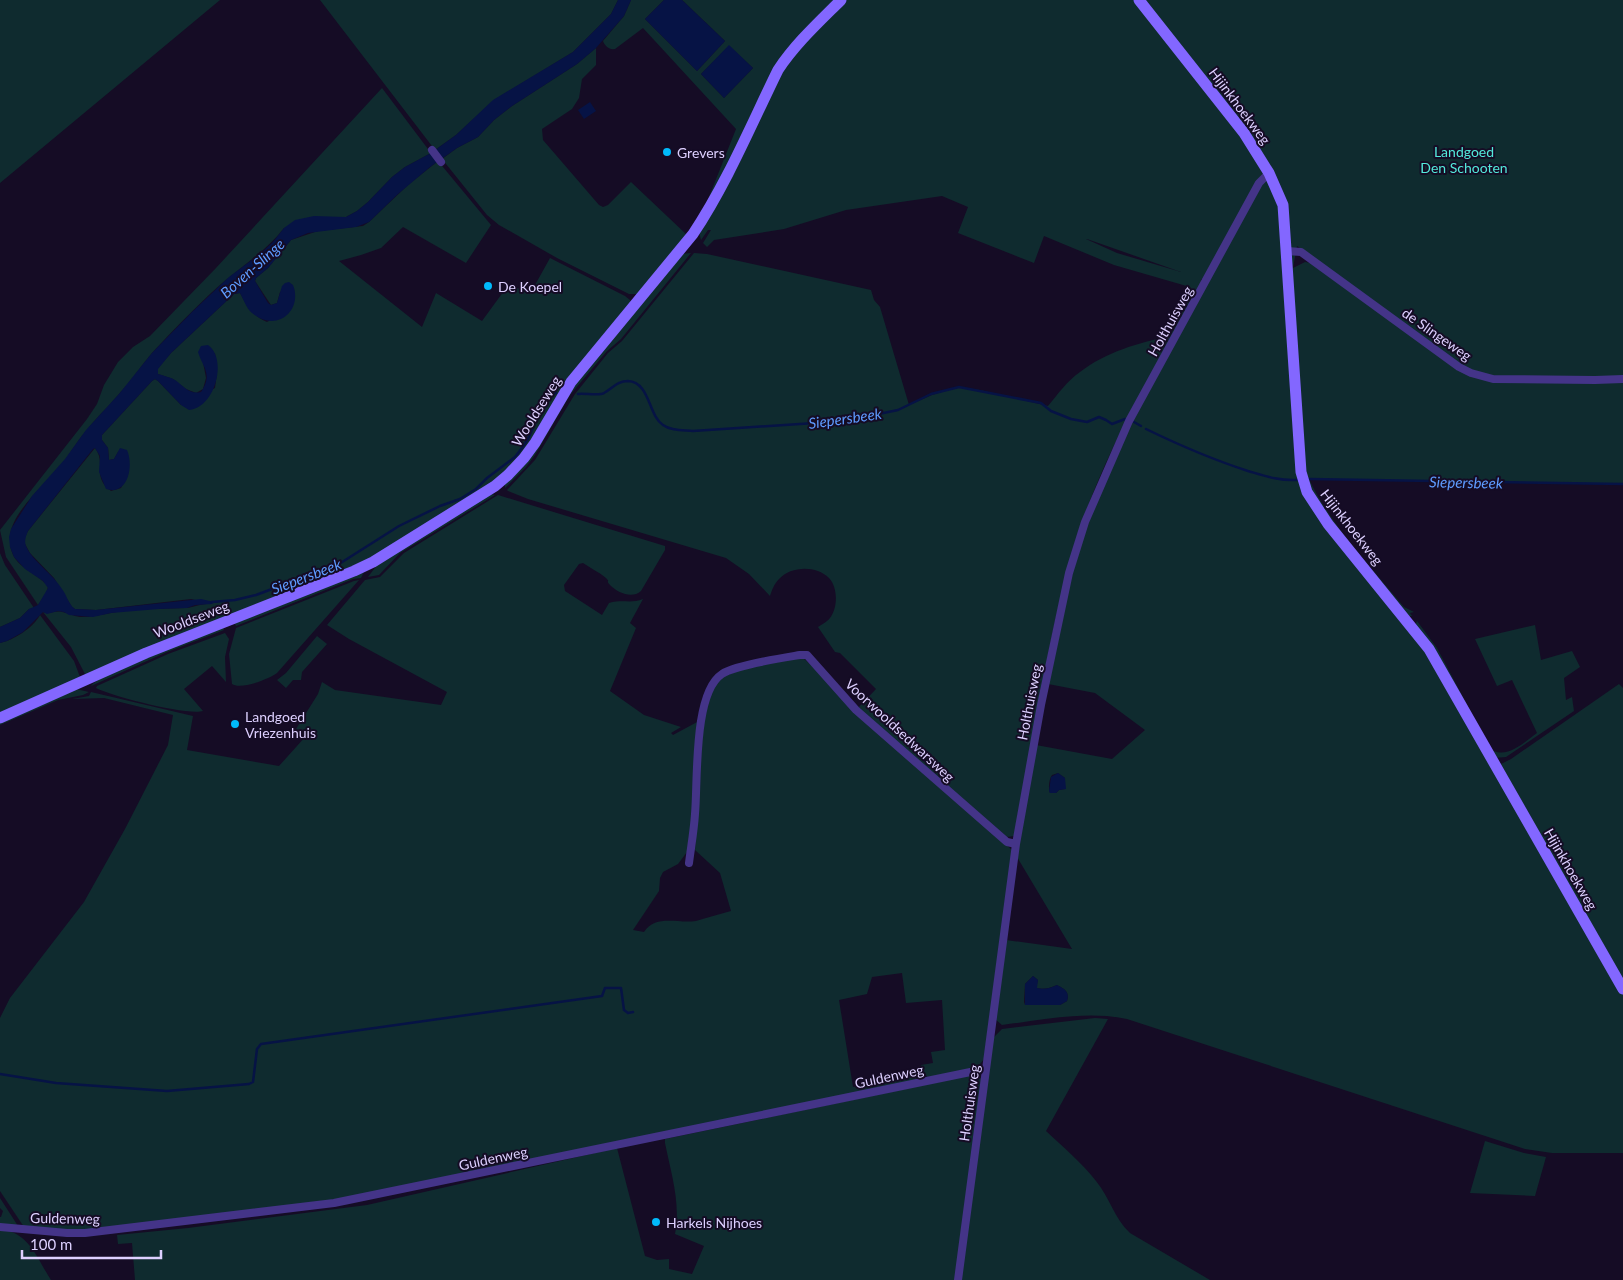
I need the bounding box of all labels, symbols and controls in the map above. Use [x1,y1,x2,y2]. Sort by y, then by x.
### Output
street label: Hijinkhoekweg [1206,64,1274,148]
park label: Landgoed Den Schooten [1420,143,1508,176]
place label: Grevers [677,144,725,161]
marker: Grevers [661,146,673,158]
water label: Boven-Slinge [216,234,288,302]
place label: De Koepel [498,278,562,295]
marker: De Koepel [482,280,494,292]
street label: Holthuisweg [1144,283,1196,359]
street label: de Slingeweg [1399,304,1475,364]
street label: Wooldseweg [508,373,564,449]
water label: Siepersbeek [807,404,884,432]
water label: Siepersbeek [1429,472,1504,492]
street label: Hijinkhoekweg [1317,486,1387,568]
water label: Siepersbeek [268,554,344,598]
street label: Wooldseweg [151,597,231,641]
street label: Holthuisweg [1013,662,1045,742]
street label: Voorwooldsedwarsweg [842,675,958,785]
place label: Landgoed Vriezenhuis [245,708,316,741]
marker: Landgoed Vriezenhuis [229,718,241,730]
street label: Hijinkhoekweg [1541,825,1601,913]
street label: Guldenweg [853,1060,925,1092]
street label: Holthuisweg [955,1064,983,1142]
street label: Guldenweg [457,1142,529,1174]
street label: Guldenweg [30,1209,100,1227]
place label: Harkels Nijhoes [666,1214,762,1231]
marker: Harkels Nijhoes [650,1216,662,1228]
scale bar [22,1228,161,1260]
text: 100 m [30,1235,72,1253]

